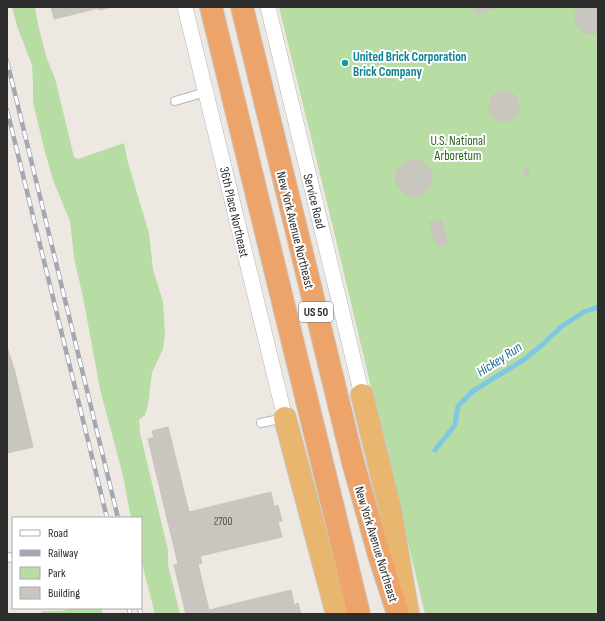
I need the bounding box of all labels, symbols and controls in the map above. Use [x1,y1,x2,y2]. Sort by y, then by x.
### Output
place label: United Brick Corporation Brick Company [353,49,467,80]
marker: United Brick Corporation Brick Company [340,58,350,68]
park label: U.S. National Arboretum [430,133,486,164]
street label: 36th Place Northeast [216,165,252,259]
street label: New York Avenue Northeast [273,170,317,291]
street label: Service Road [299,172,329,230]
road number: US 50 [299,302,333,322]
water label: Hickey Run [473,338,525,380]
street label: New York Avenue Northeast [351,484,401,604]
house number: 2700 [214,515,232,528]
legend [12,517,142,609]
text: Road [48,526,68,541]
text: Railway [48,546,79,561]
text: Park [48,566,66,581]
text: Building [48,586,80,601]

